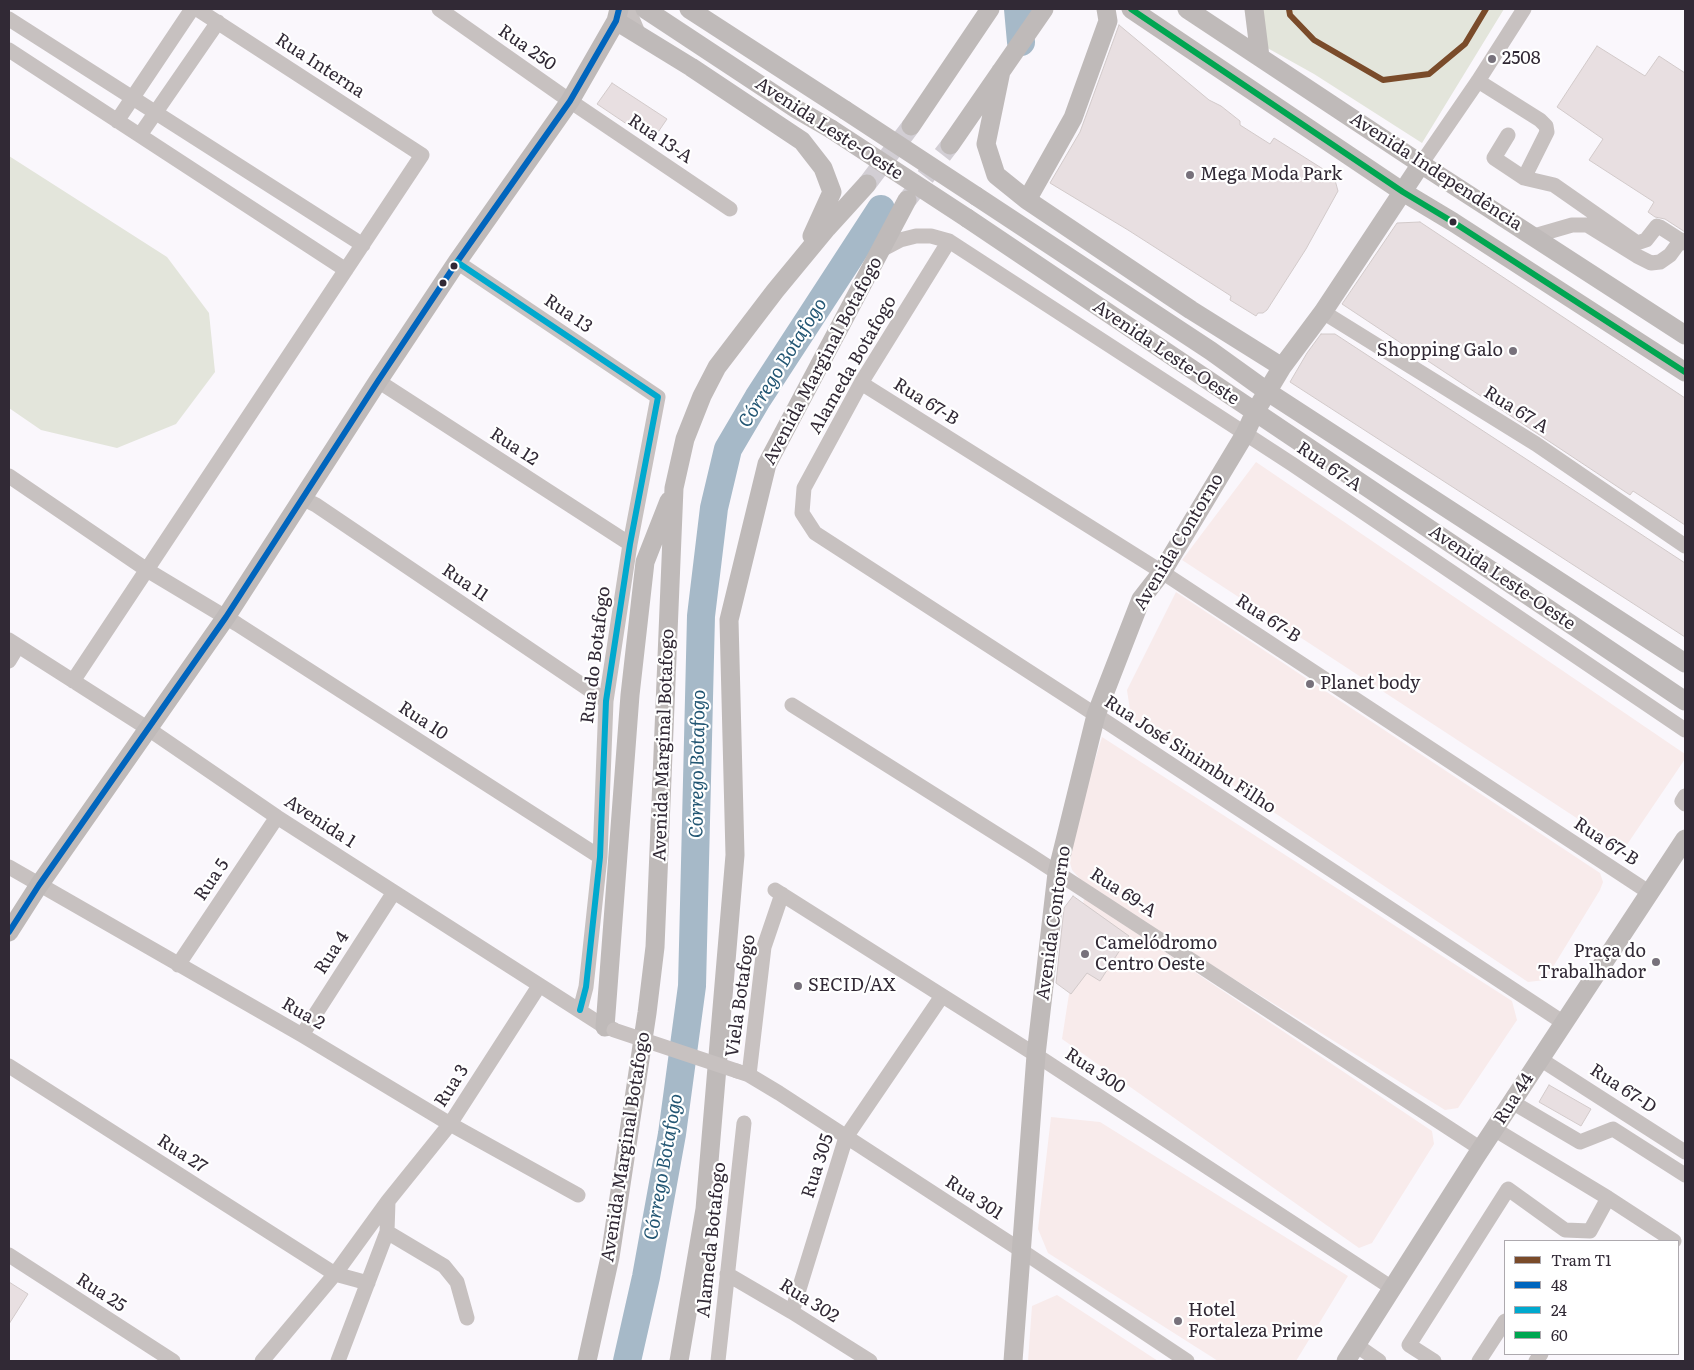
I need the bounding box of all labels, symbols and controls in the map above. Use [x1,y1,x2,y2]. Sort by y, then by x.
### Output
street label: Rua 250 [494,20,560,76]
street label: Rua Interna [271,29,369,103]
place label: 2508 [1502,48,1541,70]
marker: 2508 [1486,53,1498,65]
street label: Avenida Leste-Oeste [751,73,907,185]
street label: Avenida Independência [1346,108,1526,236]
street label: Rua 13-A [624,110,696,168]
place label: Mega Moda Park [1200,164,1342,186]
marker: Mega Moda Park [1184,169,1196,181]
unlabelled marker [1448,217,1458,227]
street label: Avenida Marginal Botafogo [759,253,887,469]
unlabelled marker [449,261,459,271]
unlabelled marker [438,278,448,288]
street label: Rua 13 [540,290,596,338]
street label: Alameda Botafogo [805,292,901,438]
water label: Córrego Botafogo [734,294,832,432]
street label: Avenida Leste-Oeste [1089,296,1243,410]
place label: Shopping Galo [1377,340,1503,362]
marker: Shopping Galo [1507,345,1519,357]
street label: Rua 67-B [889,374,963,430]
street label: Rua 67 A [1480,382,1552,438]
street label: Rua 12 [486,423,542,471]
street label: Rua 67-A [1292,437,1366,497]
street label: Avenida Contorno [1130,470,1228,614]
street label: Avenida Leste-Oeste [1425,521,1579,635]
street label: Rua 11 [438,560,492,606]
street label: Rua do Botafogo [577,585,615,725]
street label: Rua 67-B [1232,590,1304,648]
street label: Avenida Marginal Botafogo [649,628,679,862]
place label: Planet body [1320,673,1420,695]
marker: Planet body [1304,678,1316,690]
water label: Córrego Botafogo [685,690,711,838]
street label: Rua José Sinimbu Filho [1100,691,1280,819]
street label: Rua 10 [394,697,452,745]
street label: Avenida 1 [280,791,360,853]
street label: Rua 67-B [1570,813,1642,871]
street label: Avenida Contorno [1032,844,1076,1002]
street label: Rua 5 [190,855,234,905]
street label: Rua 69-A [1086,863,1160,923]
street label: Rua 4 [310,927,354,979]
street label: Viela Botafogo [722,933,760,1059]
place label: Camelódromo Centro Oeste [1095,933,1217,976]
place label: Praça do Trabalhador [1538,941,1646,984]
marker: Camelódromo Centro Oeste [1079,948,1091,960]
marker: Praça do Trabalhador [1650,956,1662,968]
place label: SECID/AX [808,975,896,997]
marker: SECID/AX [792,980,804,992]
street label: Rua 2 [278,993,328,1035]
street label: Avenida Marginal Botafogo [597,1030,655,1264]
street label: Rua 300 [1061,1044,1129,1098]
street label: Rua 67-D [1586,1060,1660,1118]
street label: Rua 3 [430,1061,474,1111]
street label: Rua 44 [1489,1069,1539,1129]
water label: Córrego Botafogo [640,1092,688,1242]
street label: Rua 27 [153,1130,211,1178]
street label: Rua 305 [797,1131,839,1201]
street label: Alameda Botafogo [693,1161,731,1319]
street label: Rua 301 [941,1171,1007,1225]
legend [1504,1240,1679,1355]
text: Tram T1 [1551,1248,1611,1271]
street label: Rua 25 [72,1269,130,1317]
text: 48 [1551,1273,1568,1296]
street label: Rua 302 [775,1274,843,1328]
text: 24 [1551,1298,1567,1321]
place label: Hotel Fortaleza Prime [1188,1300,1323,1342]
marker: Hotel Fortaleza Prime [1172,1315,1184,1327]
text: 60 [1551,1323,1568,1346]

